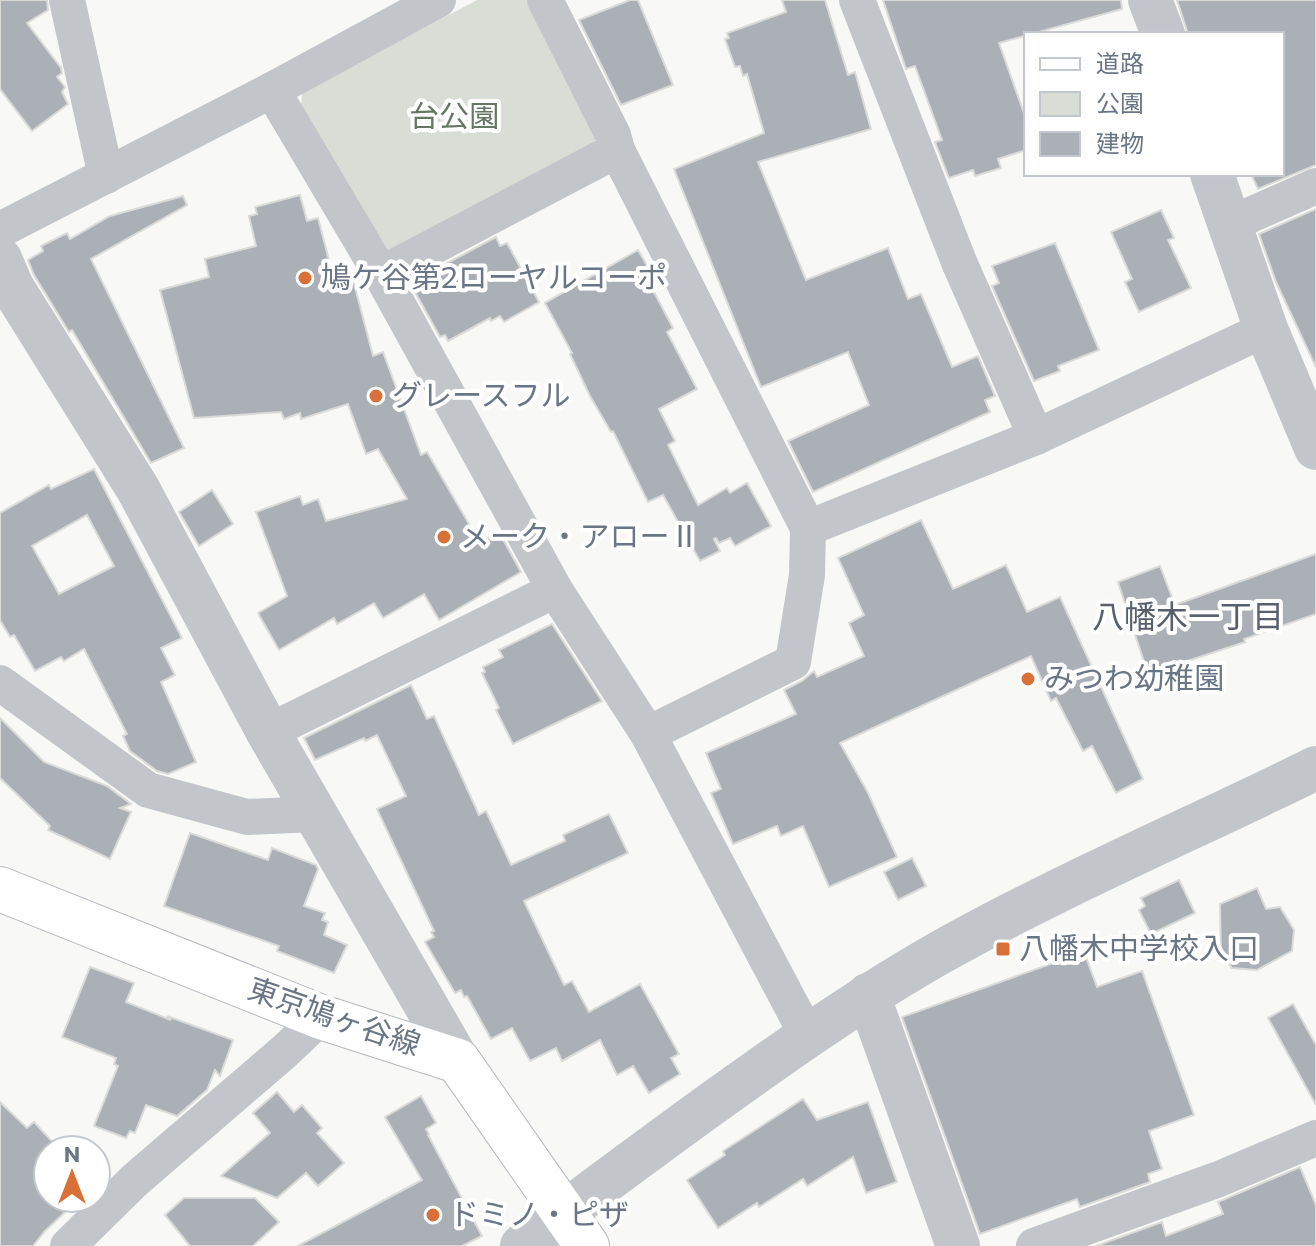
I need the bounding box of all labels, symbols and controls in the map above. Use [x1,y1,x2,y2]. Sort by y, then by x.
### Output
legend [1024,32,1284,176]
text: 道路 [1096,48,1144,77]
text: 公園 [1096,88,1144,117]
park label: 台公園 [409,96,499,133]
text: 建物 [1096,128,1144,157]
place label: 鳩ケ谷第2ローヤルコーポ [321,257,667,294]
marker: 鳩ケ谷第2ローヤルコーポ [296,269,314,287]
place label: グレースフル [392,375,571,412]
marker: グレースフル [367,387,385,405]
place label: メーク・アローⅡ [460,516,699,553]
marker: メーク・アローⅡ [435,528,453,546]
district label: 八幡木一丁目 [1092,595,1284,635]
place label: みつわ幼稚園 [1044,658,1224,695]
marker: みつわ幼稚園 [1019,670,1037,688]
place label: 八幡木中学校入口 [1019,928,1259,965]
marker: 八幡木中学校入口 [994,940,1012,958]
street label: 東京鳩ヶ谷線 [244,968,426,1061]
north arrow [32,1134,112,1214]
text: N [64,1140,80,1167]
place label: ドミノ・ピザ [449,1194,629,1231]
marker: ドミノ・ピザ [424,1206,442,1224]

